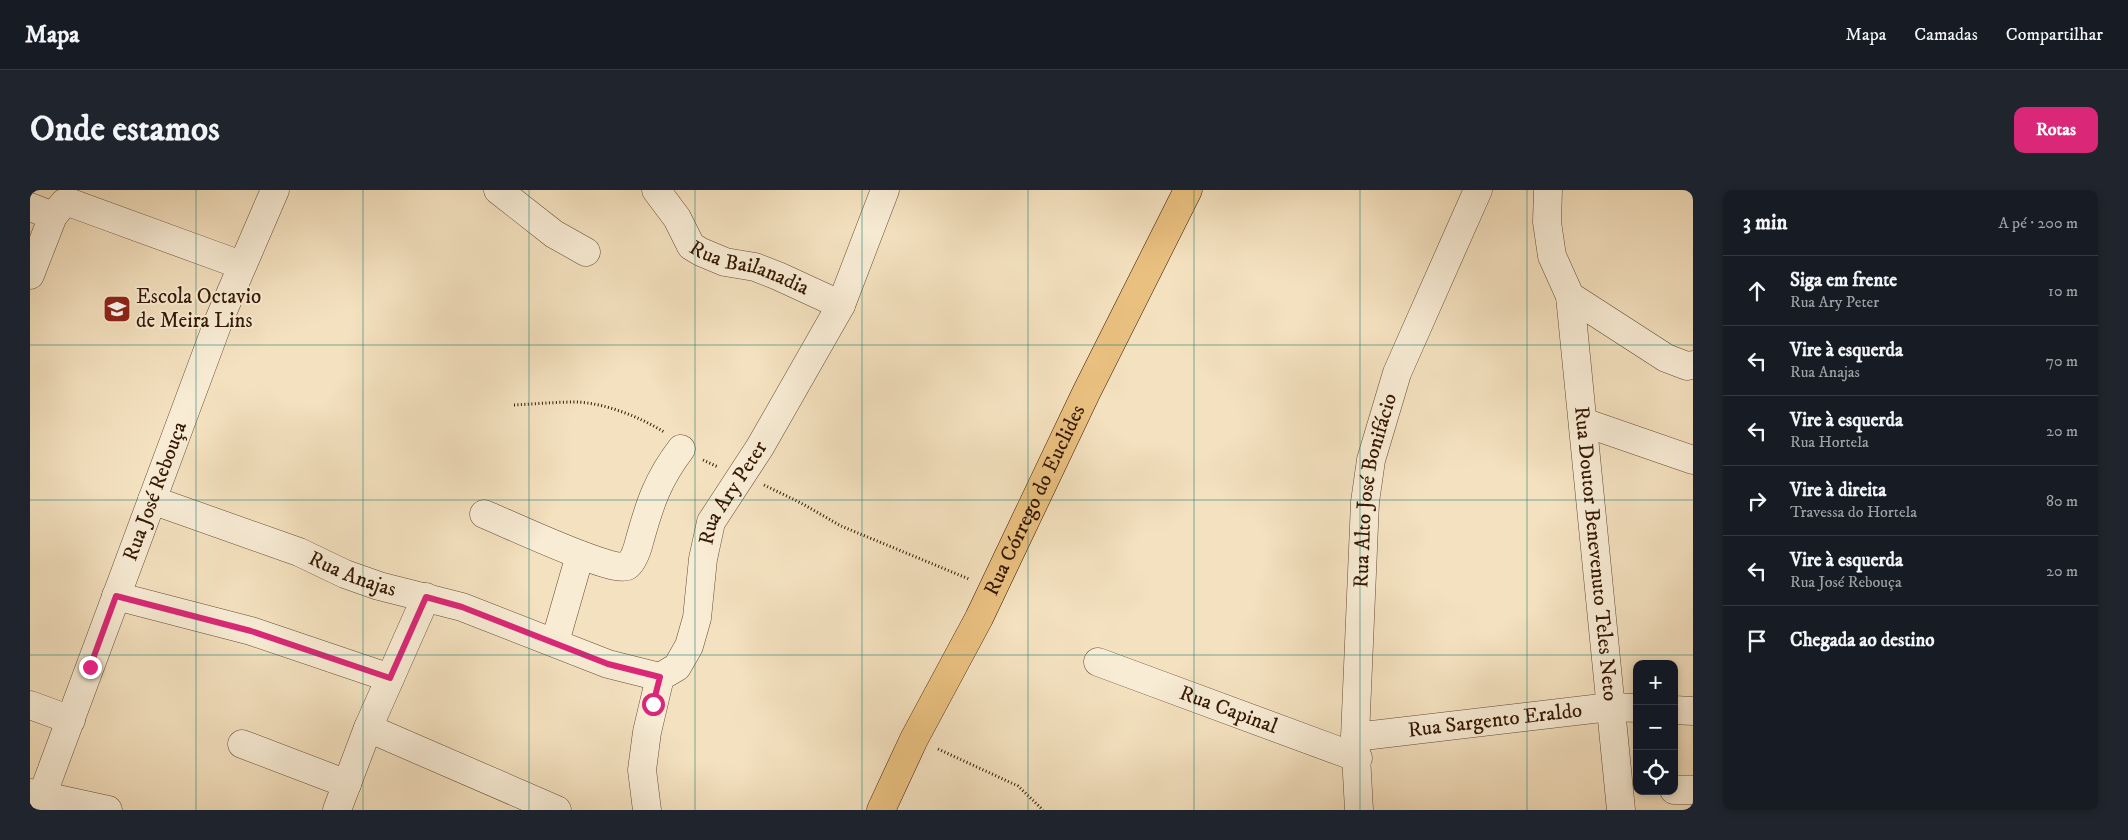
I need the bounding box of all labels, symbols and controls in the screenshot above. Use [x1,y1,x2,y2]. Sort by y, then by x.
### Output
text: Mapa [25,20,79,50]
text: Mapa [1846,24,1886,46]
text: Camadas [1914,24,1978,46]
text: Compartilhar [2006,24,2103,46]
button: Rotas [2014,107,2098,153]
text: Onde estamos [30,108,220,152]
text: 3 min [1743,210,1788,236]
text: A pé · 200 m [1998,213,2078,233]
street label: Rua Bailanadia [684,235,813,301]
text: Siga em frente [1790,269,1897,292]
icon: ahead [1743,277,1771,305]
text: 10 m [2048,281,2078,301]
place label: Escola Octavio de Meira Lins [136,284,261,334]
text: Rua Ary Peter [1790,292,1879,312]
school or university icon: Escola Octavio de Meira Lins [102,294,132,324]
text: Vire à esquerda [1790,339,1903,362]
icon: left [1743,347,1771,375]
text: 70 m [2046,351,2078,371]
text: Rua Anajas [1790,362,1860,382]
street label: Rua Alto José Bonifácio [1348,390,1403,588]
street label: Rua Córrego do Euclides [979,401,1091,600]
street label: Rua Doutor Benevenuto Teles Neto [1568,405,1623,702]
text: Vire à esquerda [1790,409,1903,432]
icon: left [1743,417,1771,445]
street label: Rua José Rebouça [118,418,193,565]
text: 20 m [2046,421,2078,441]
text: Rua Hortela [1790,432,1869,452]
street label: Rua Ary Peter [693,436,774,547]
text: Vire à direita [1790,479,1886,502]
icon: right [1743,487,1771,515]
text: 80 m [2046,491,2078,511]
text: Travessa do Hortela [1790,502,1917,522]
street label: Rua Anajas [304,546,399,603]
text: Vire à esquerda [1790,549,1903,572]
icon: left [1743,557,1771,585]
text: 20 m [2046,561,2078,581]
text: Rua José Rebouça [1790,572,1902,592]
icon: arrive [1743,627,1771,655]
text: Chegada ao destino [1790,629,1935,652]
route end [79,656,102,679]
map controls [1633,660,1678,795]
button: + [1633,660,1678,705]
street label: Rua Capinal [1176,680,1282,740]
route start [642,693,665,716]
street label: Rua Sargento Eraldo [1406,697,1584,744]
button: − [1633,705,1678,750]
button: locate [1633,750,1678,795]

